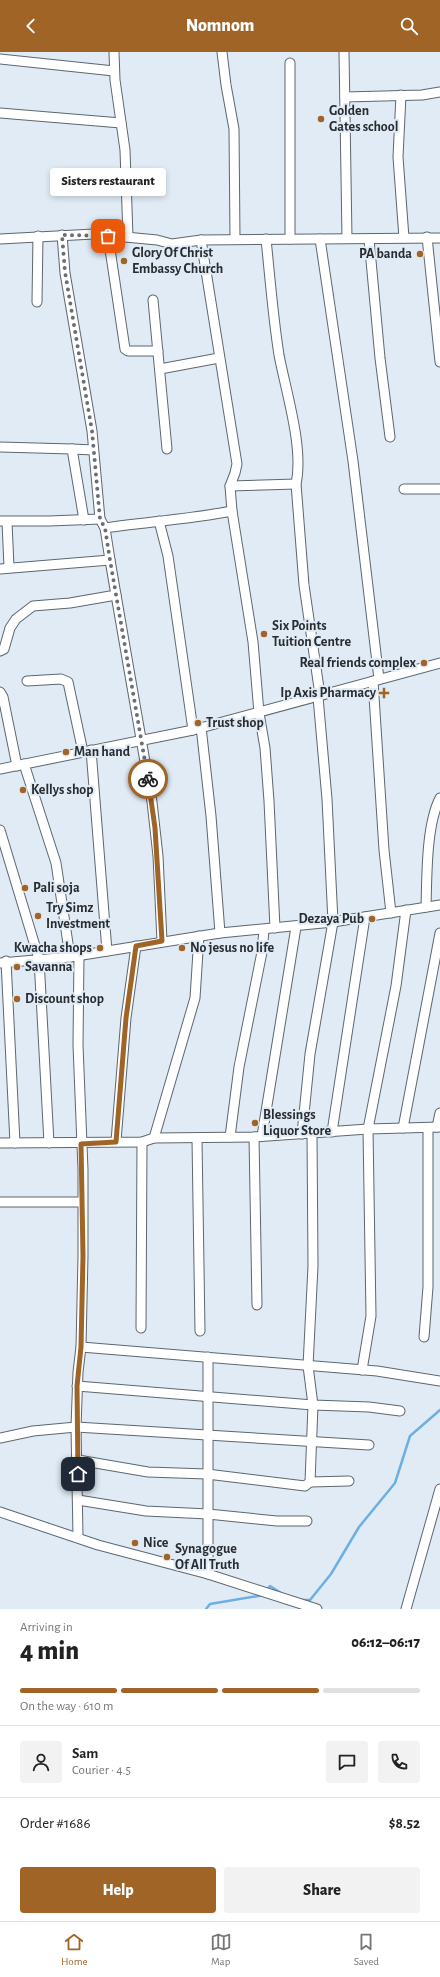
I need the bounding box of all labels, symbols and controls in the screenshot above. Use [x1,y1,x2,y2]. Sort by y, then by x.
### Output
icon: back [20,15,42,37]
icon: search [398,15,420,37]
text: Nomnom [186,17,254,35]
place label: Golden Gates school [329,104,398,134]
marker: Golden Gates school [316,114,326,124]
callout: Sisters restaurant [50,168,166,196]
text: Sisters restaurant [61,175,155,188]
pin [91,219,125,253]
icon: bag [97,225,119,247]
place label: Glory Of Christ Embassy Church [132,246,223,276]
place label: PA banda [359,247,412,261]
marker: PA banda [415,249,425,259]
marker: Glory Of Christ Embassy Church [119,256,129,266]
place label: Six Points Tuition Centre [272,619,351,649]
marker: Six Points Tuition Centre [259,629,269,639]
place label: Real friends complex [300,656,417,670]
marker: Real friends complex [419,658,429,668]
place label: Ip Axis Pharmacy [280,686,377,700]
marker: Ip Axis Pharmacy [379,688,389,698]
place label: Trust shop [206,716,264,730]
marker: Trust shop [193,718,203,728]
place label: Man hand [74,745,131,759]
marker: Man hand [61,747,71,757]
courier [128,759,168,799]
icon: bike [137,768,159,790]
place label: Kellys shop [31,783,94,797]
marker: Kellys shop [18,785,28,795]
place label: Pali soja [33,881,80,895]
marker: Pali soja [20,883,30,893]
place label: Try Simz Investment [46,901,110,931]
marker: Try Simz Investment [33,911,43,921]
place label: Dezaya Pub [299,912,364,926]
marker: Dezaya Pub [367,914,377,924]
place label: Kwacha shops [14,941,92,955]
place label: No jesus no life [190,941,274,955]
marker: Kwacha shops [95,943,105,953]
marker: No jesus no life [177,943,187,953]
place label: Savanna [25,960,73,974]
marker: Savanna [12,962,22,972]
place label: Discount shop [25,992,104,1006]
marker: Discount shop [12,994,22,1004]
place label: Blessings Liquor Store [263,1108,331,1138]
marker: Blessings Liquor Store [250,1118,260,1128]
pin [61,1457,95,1491]
icon: home [67,1463,89,1485]
place label: Nice [143,1536,169,1550]
marker: Nice [130,1538,140,1548]
place label: Synagogue Of All Truth [175,1542,239,1572]
marker: Synagogue Of All Truth [162,1552,172,1562]
text: Arriving in [20,1621,73,1634]
text: 06:12–06:17 [351,1635,420,1650]
text: 4 min [20,1638,79,1664]
text: On the way · 610 m [20,1700,113,1713]
button: person [20,1741,62,1783]
button: chat [326,1741,368,1783]
button: phone [378,1741,420,1783]
text: Sam [72,1746,98,1761]
text: Courier · 4.5 [72,1764,131,1777]
text: Order #1686 [20,1816,90,1831]
text: $8.52 [389,1816,420,1831]
button: Help [20,1867,216,1913]
button: Share [224,1867,420,1913]
tab: Home [61,1931,88,1968]
tab: Map [210,1931,232,1968]
tab: Saved [354,1931,379,1968]

